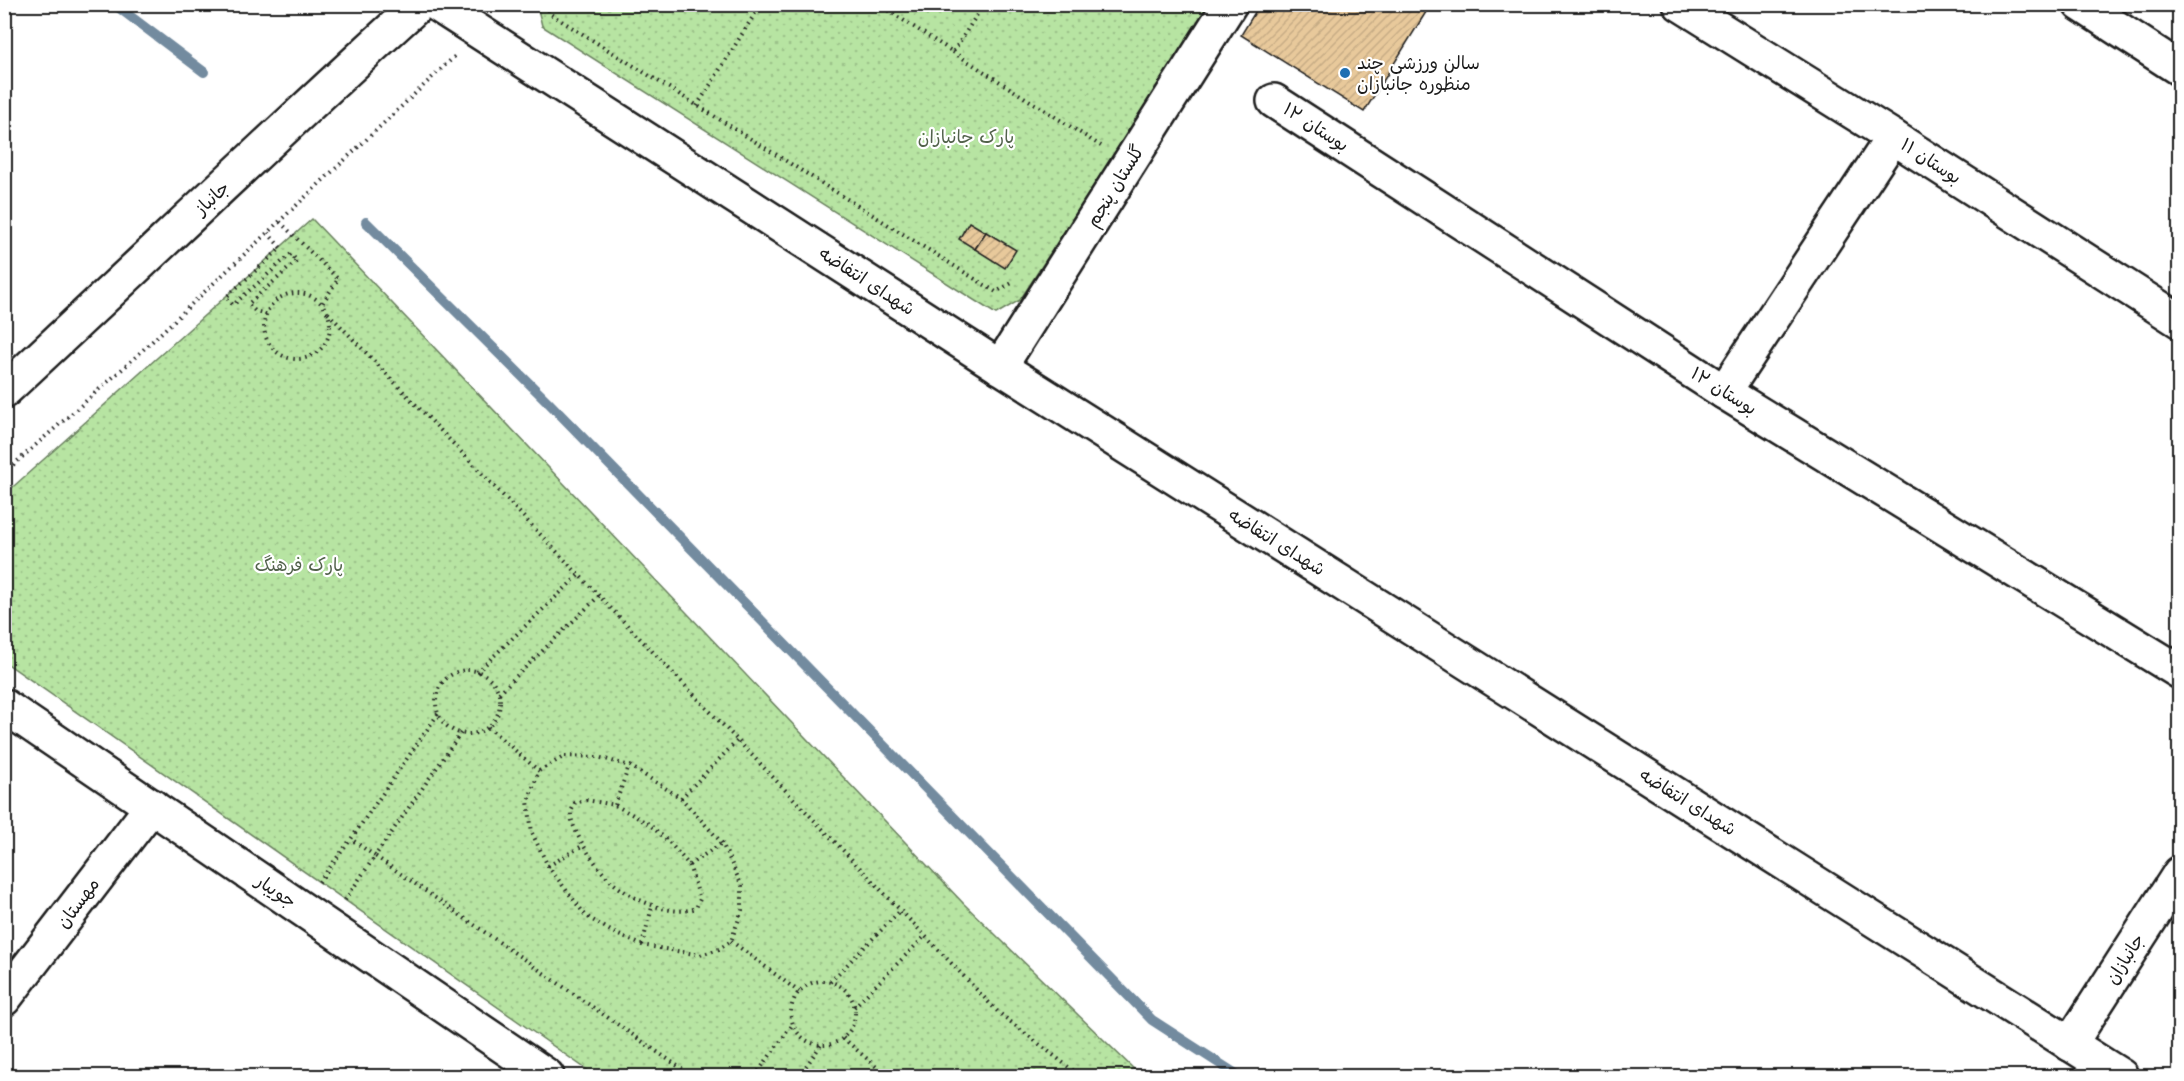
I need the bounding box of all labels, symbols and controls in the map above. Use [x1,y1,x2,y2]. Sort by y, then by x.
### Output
place label: سالن ورزشی چند منظوره جانبازان [1357,50,1480,95]
marker: سالن ورزشی چند منظوره جانبازان [1338,66,1352,80]
street label: بوستان ۱۲ [1279,96,1354,156]
park label: پارک جانبازان [918,124,1014,149]
street label: بوستان ۱۱ [1896,132,1967,189]
street label: گلستان پنجم [1080,140,1151,233]
street label: جانباز [187,175,234,221]
street label: شهدای انتفاضه [815,240,920,320]
street label: بوستان ۱۲ [1687,360,1762,420]
street label: شهدای انتفاضه [1225,502,1330,580]
park label: پارک فرهنگ [255,552,343,577]
street label: شهدای انتفاضه [1636,762,1741,840]
street label: جویبار [250,867,302,912]
street label: مهستان [50,872,104,933]
street label: جانبازان [2099,928,2149,989]

